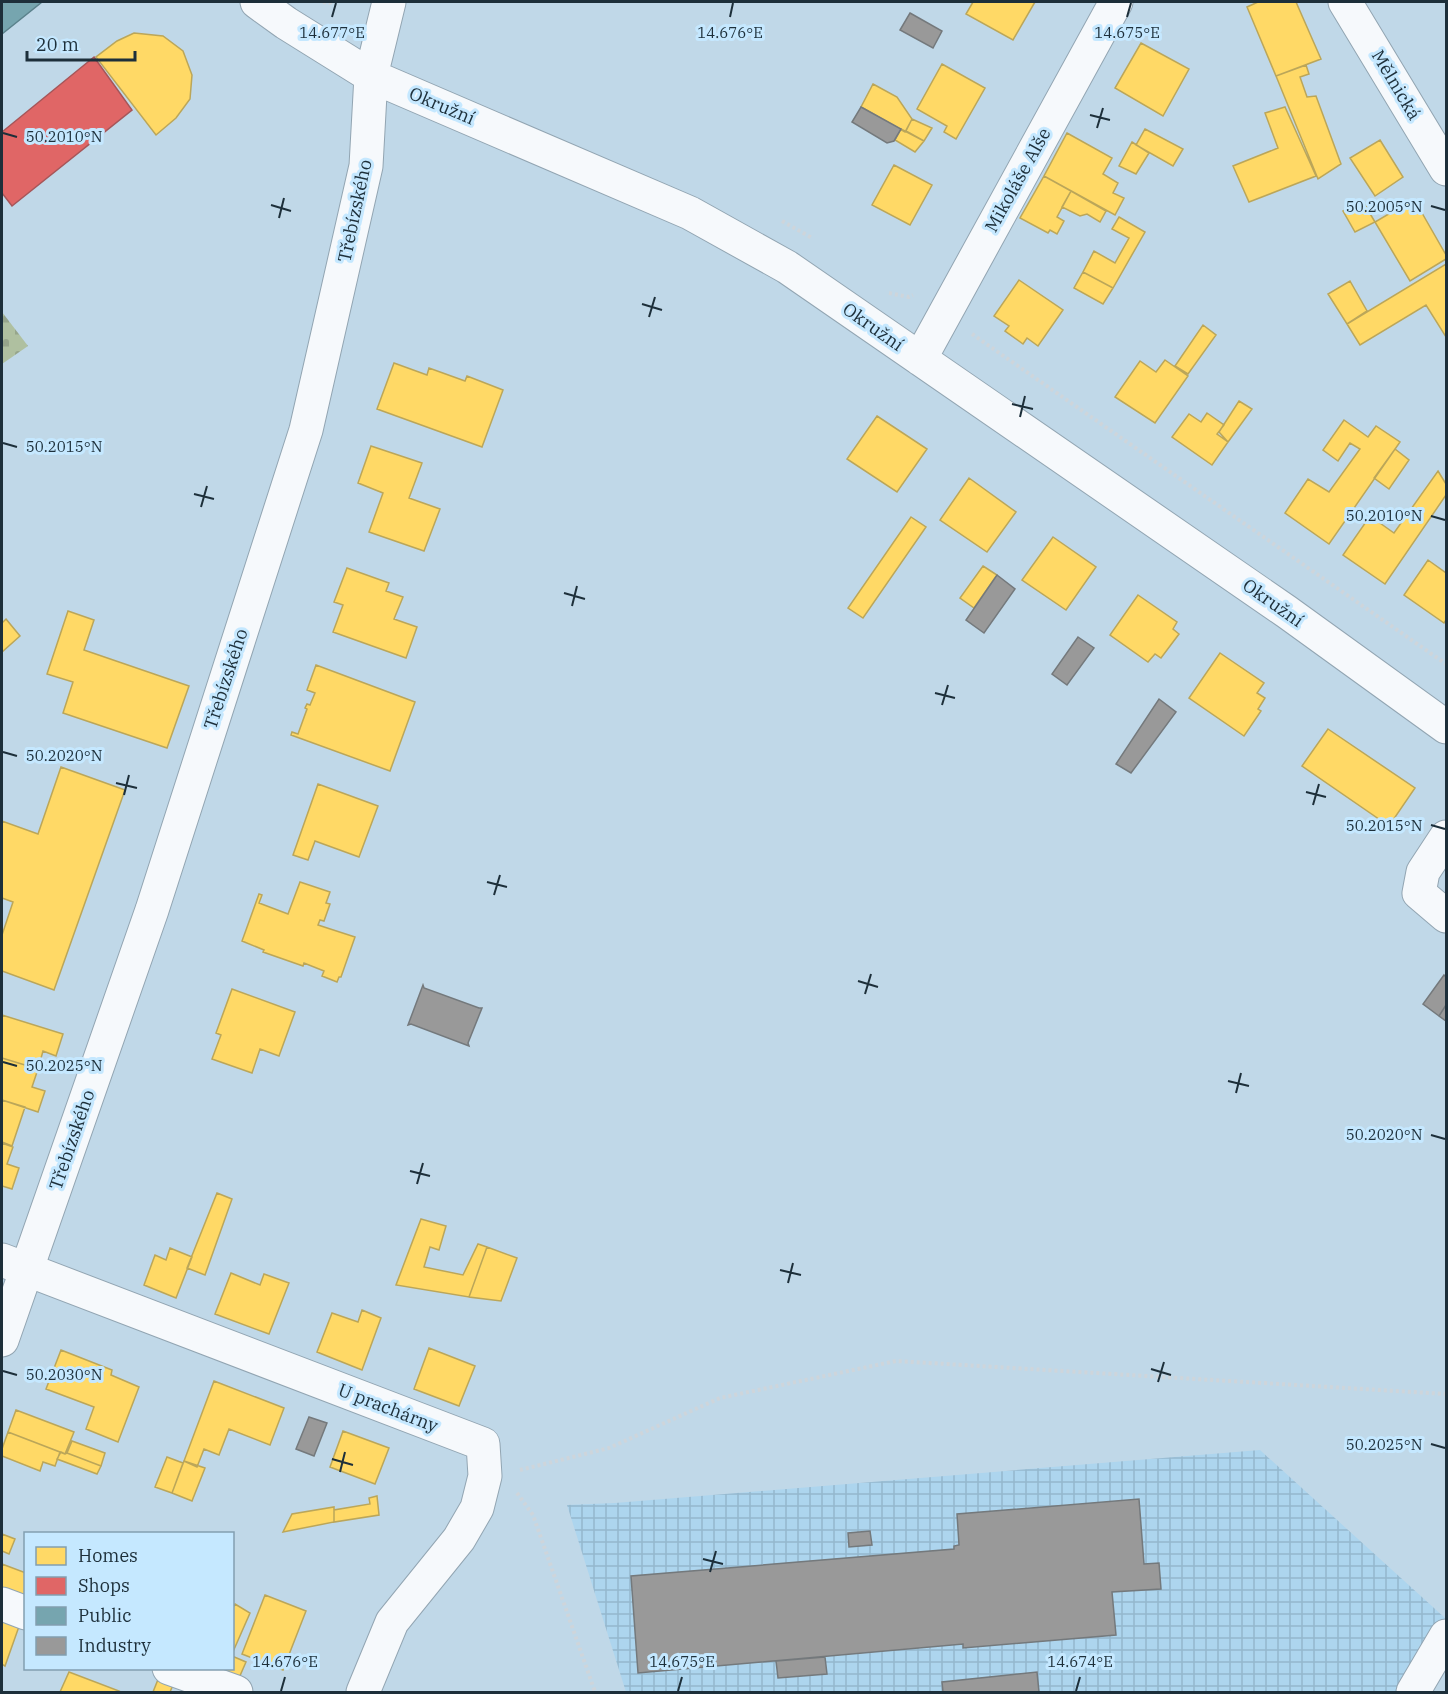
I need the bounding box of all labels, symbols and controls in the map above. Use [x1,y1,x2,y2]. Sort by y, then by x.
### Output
text: 14.677°E [299,23,365,42]
text: 14.676°E [697,23,763,42]
text: 14.675°E [1094,23,1160,42]
scale bar [27,24,135,62]
text: 20 m [36,33,79,56]
street label: Mělnická [1367,46,1426,124]
street label: Okružní [406,81,479,130]
street label: Mikoláše Alše [979,124,1056,236]
text: 50.2010°N [26,127,102,146]
street label: Třebízského [332,157,377,264]
text: 50.2005°N [1346,197,1422,216]
street label: Okružní [838,297,908,356]
text: 50.2015°N [26,437,102,456]
text: 50.2010°N [1346,506,1422,525]
street label: Okružní [1238,573,1308,632]
street label: Třebízského [198,626,253,732]
text: 50.2020°N [26,746,102,765]
text: 50.2015°N [1346,816,1422,835]
text: 50.2025°N [26,1056,102,1075]
street label: Třebízského [44,1087,99,1193]
text: 50.2020°N [1346,1125,1422,1144]
text: 50.2030°N [26,1365,102,1384]
street label: U prachárny [335,1378,442,1437]
text: 50.2025°N [1346,1435,1422,1454]
legend [24,1532,234,1670]
text: Homes [78,1544,138,1567]
text: Shops [78,1574,130,1597]
text: Public [78,1604,132,1627]
text: Industry [78,1634,151,1657]
text: 14.676°E [252,1652,318,1671]
text: 14.675°E [649,1652,715,1671]
text: 14.674°E [1047,1652,1113,1671]

